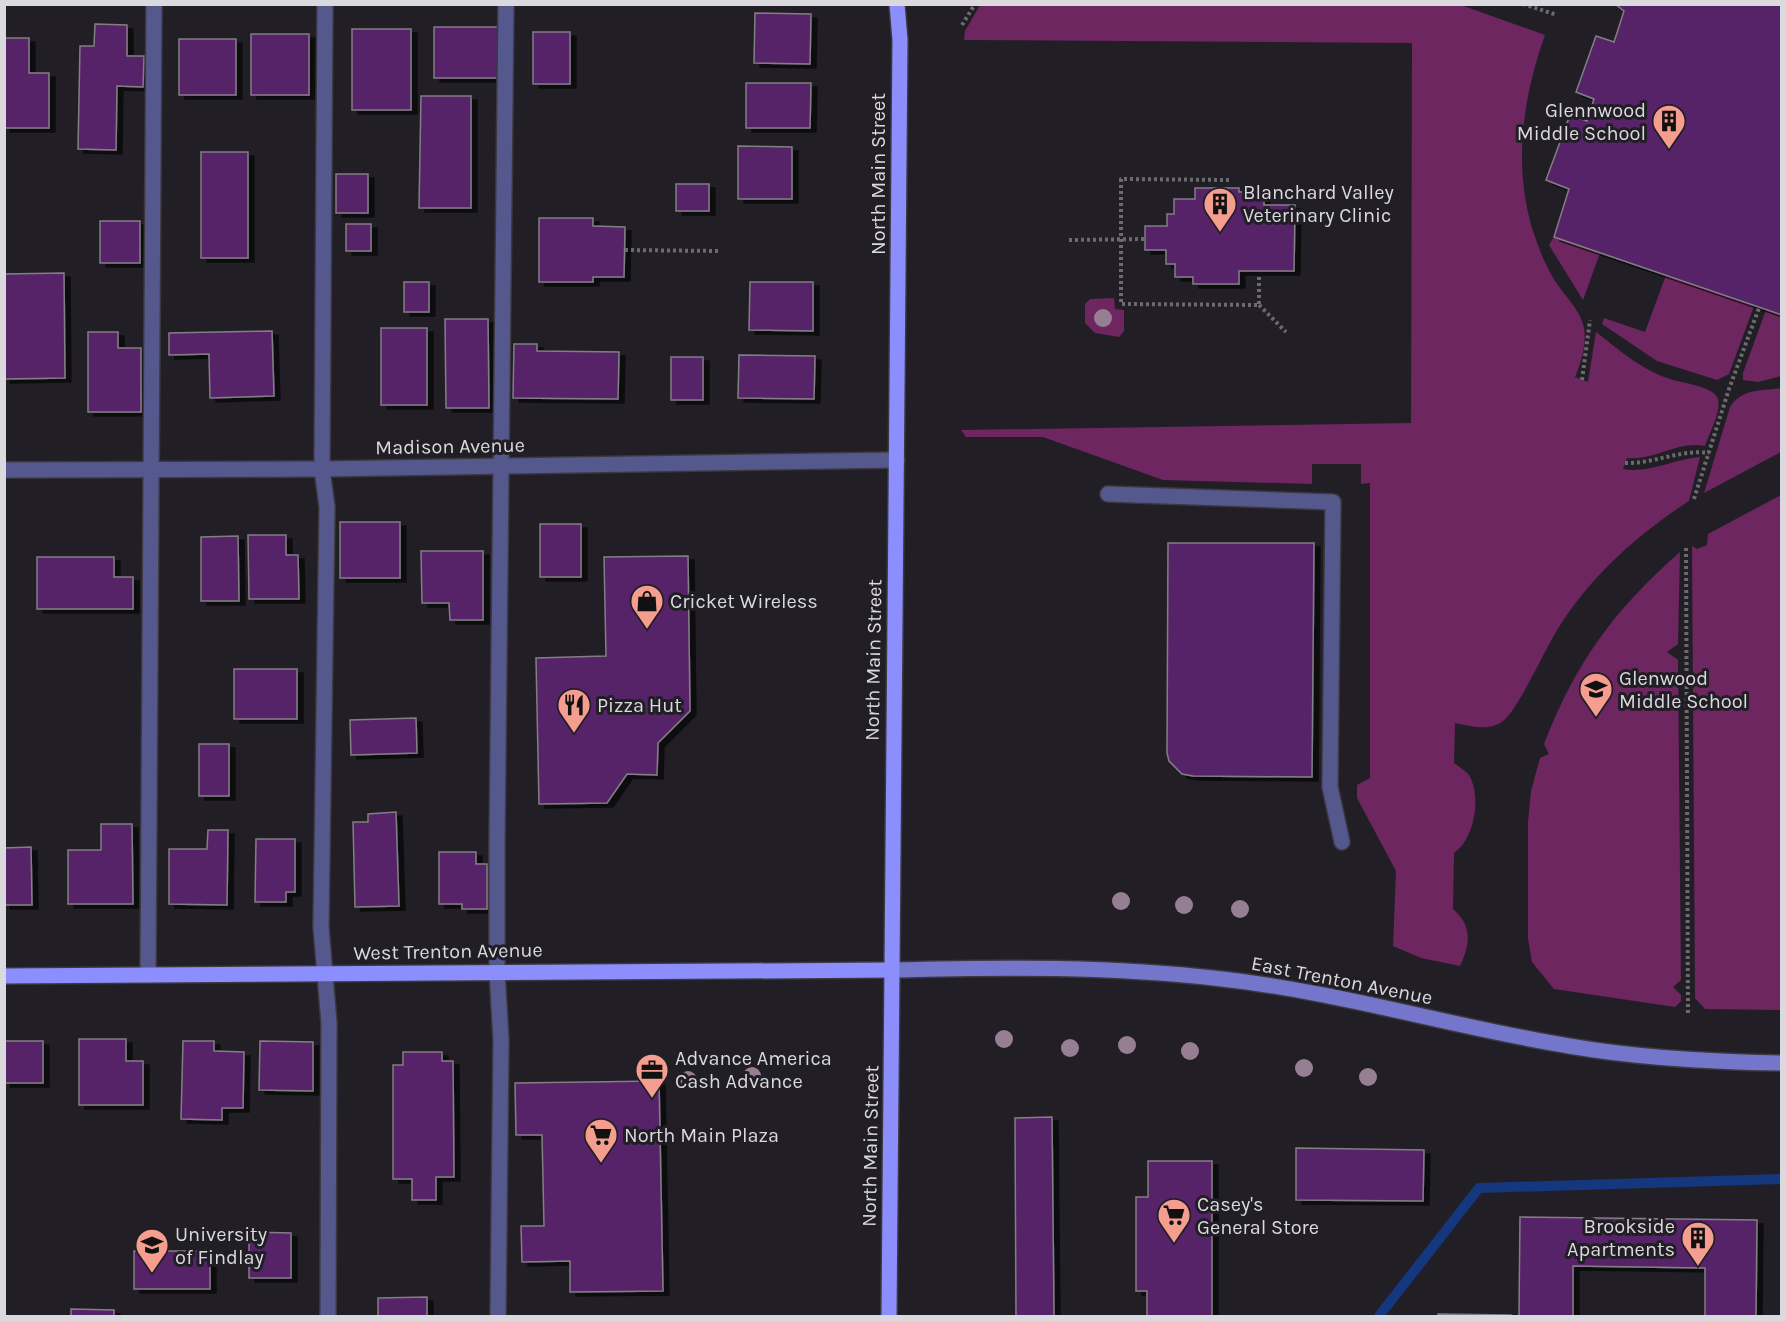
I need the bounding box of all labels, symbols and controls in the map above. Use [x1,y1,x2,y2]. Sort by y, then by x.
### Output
street label: North Main Street [867,93,890,255]
place label: Glennwood Middle School [1517,99,1646,145]
building icon: Glennwood Middle School [1651,103,1687,150]
place label: Blanchard Valley Veterinary Clinic [1243,181,1394,227]
building icon: Blanchard Valley Veterinary Clinic [1202,186,1238,233]
street label: Madison Avenue [375,434,525,459]
street label: North Main Street [861,578,886,741]
shop icon: Cricket Wireless [629,583,665,630]
place label: Cricket Wireless [670,590,818,613]
place label: Glenwood Middle School [1619,667,1748,713]
school or university icon: Glenwood Middle School [1578,671,1614,718]
restaurant icon: Pizza Hut [556,687,592,734]
place label: Pizza Hut [597,694,682,717]
street label: West Trenton Avenue [353,938,543,965]
street label: East Trenton Avenue [1249,952,1435,1009]
place label: Advance America Cash Advance [675,1047,832,1093]
office icon: Advance America Cash Advance [634,1052,670,1099]
street label: North Main Street [858,1064,883,1227]
supermarket icon: North Main Plaza [583,1117,619,1164]
place label: North Main Plaza [624,1124,779,1147]
place label: Casey's General Store [1197,1193,1319,1239]
supermarket icon: Casey's General Store [1156,1197,1192,1244]
place label: Brookside Apartments [1567,1215,1675,1261]
building icon: Brookside Apartments [1680,1220,1716,1267]
place label: University of Findlay [175,1223,267,1269]
school or university icon: University of Findlay [134,1227,170,1274]

